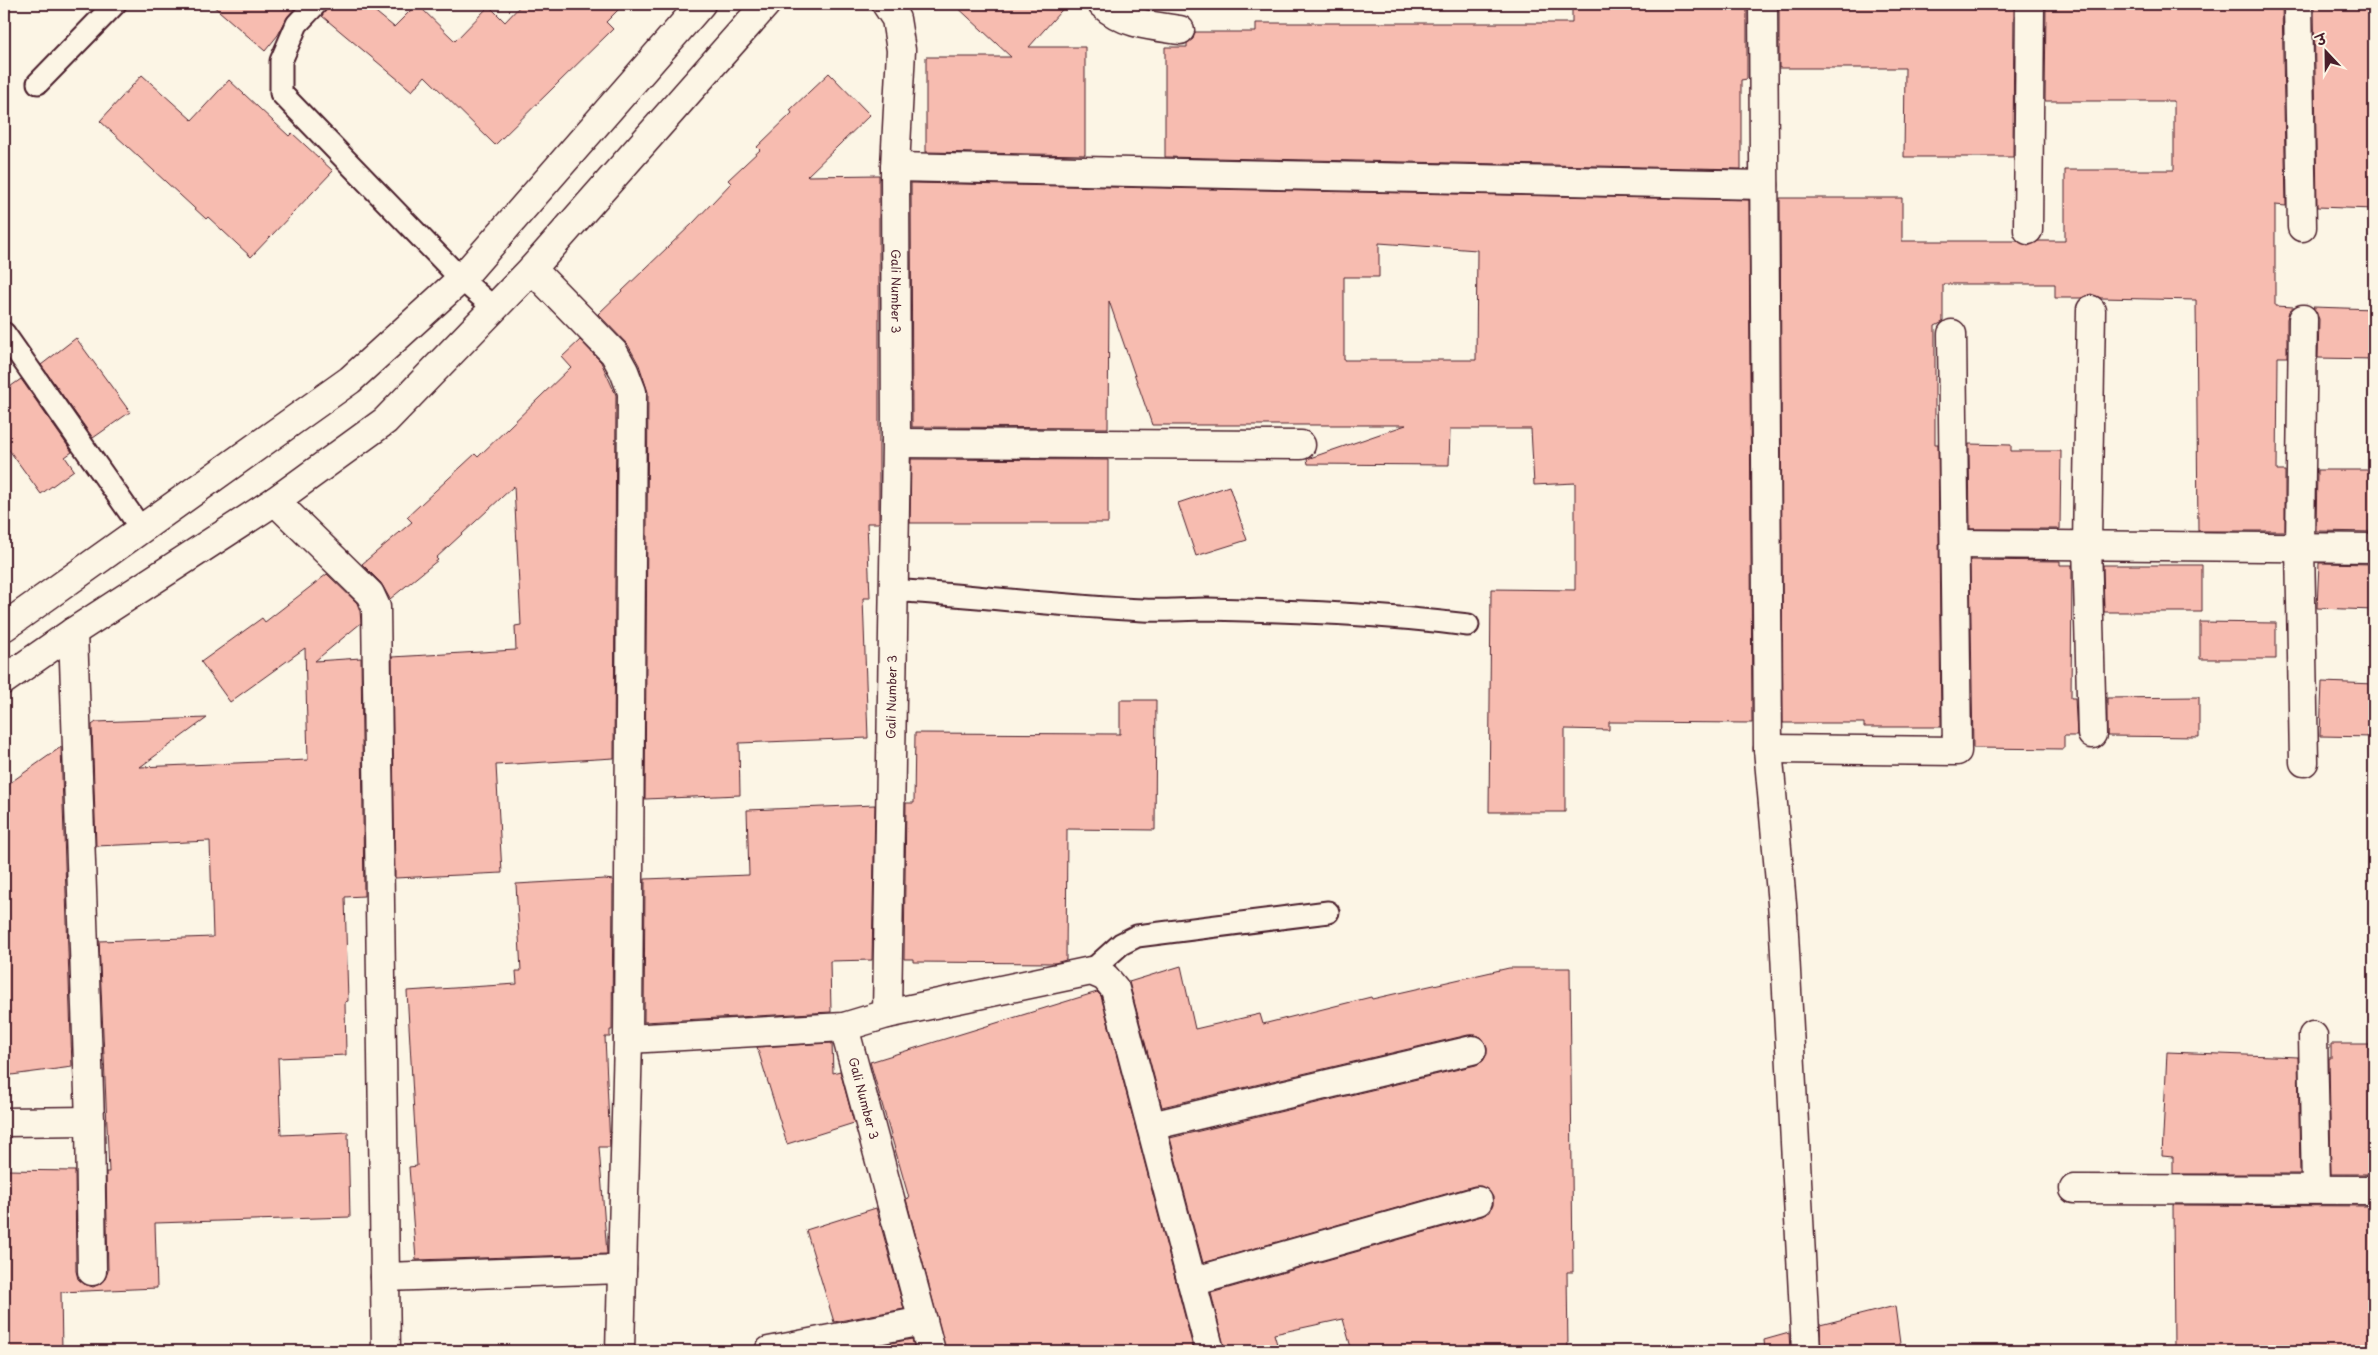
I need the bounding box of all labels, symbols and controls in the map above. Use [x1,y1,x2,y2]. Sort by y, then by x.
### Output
text: उ [2311,27,2331,52]
north arrow [2300,28,2350,78]
street label: Gali Number 3 [887,249,906,334]
street label: Gali Number 3 [881,655,901,739]
street label: Gali Number 3 [845,1055,884,1141]

